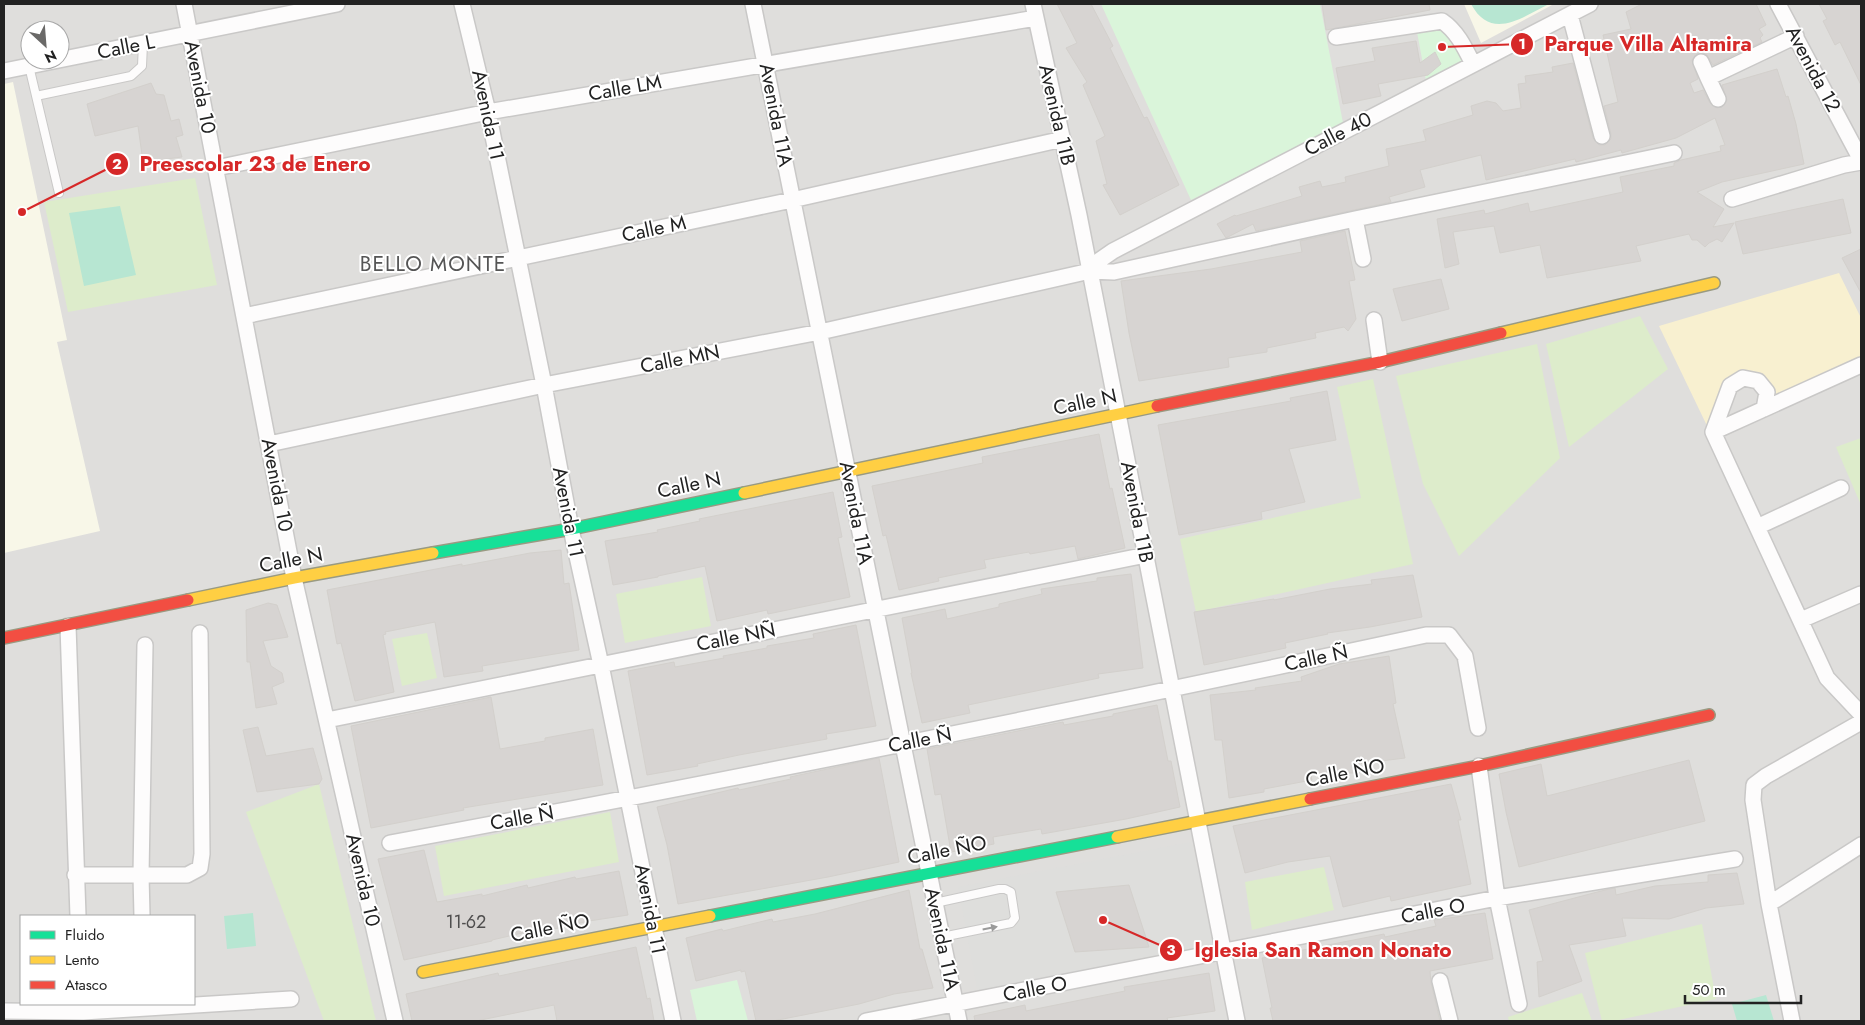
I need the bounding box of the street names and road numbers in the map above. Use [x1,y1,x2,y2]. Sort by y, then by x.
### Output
street label: Avenida 12 [1778,21,1848,117]
street label: Calle L [95,27,157,67]
street label: Avenida 10 [177,38,223,136]
street label: Avenida 11A [752,61,800,170]
street label: Avenida 11B [1031,62,1083,168]
street label: Avenida 11 [464,67,512,163]
street label: Calle LM [586,67,664,109]
street label: Calle 40 [1299,105,1377,163]
street label: Calle M [619,208,689,250]
street label: Calle MN [638,337,722,381]
street label: Calle N [1051,381,1119,423]
street label: Avenida 10 [254,436,300,534]
street label: Avenida 11A [832,459,880,568]
street label: Avenida 11B [1113,459,1161,565]
street label: Avenida 11 [545,464,591,560]
street label: Calle N [655,464,723,506]
street label: Calle N [257,540,325,580]
street label: Calle NÑ [694,615,778,659]
street label: Calle Ñ [1282,637,1350,679]
street label: Calle Ñ [886,720,954,760]
street label: Calle ÑO [1303,751,1387,795]
street label: Calle Ñ [488,798,556,838]
street label: Calle ÑO [905,828,989,872]
street label: Avenida 10 [338,831,388,929]
street label: Avenida 11 [627,861,673,957]
street label: Avenida 11A [917,885,967,994]
street label: Calle O [1399,891,1467,931]
street label: Calle ÑO [508,906,592,950]
street label: Calle O [1001,969,1069,1009]

